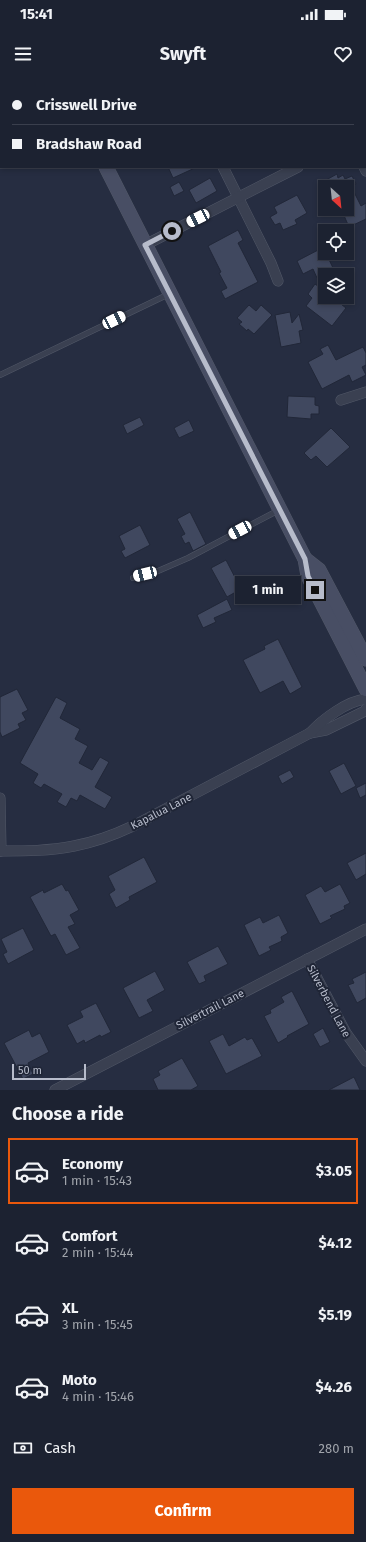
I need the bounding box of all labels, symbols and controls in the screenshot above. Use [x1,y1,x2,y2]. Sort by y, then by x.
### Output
text: 15:41 [20,5,53,23]
icon: menu [12,43,34,65]
text: Swyft [160,43,206,65]
icon: heart [332,43,354,65]
text: Crisswell Drive [36,96,137,114]
text: Bradshaw Road [36,135,142,153]
north arrow [318,180,354,216]
map controls [318,180,354,304]
car [185,207,211,229]
route start [163,222,181,240]
button: locate [318,224,354,260]
button: layers [318,268,354,304]
car [101,309,127,331]
car [227,519,253,541]
car [132,565,158,583]
callout: 1 min [235,576,301,604]
route end [306,581,324,599]
text: 1 min [252,582,284,597]
street label: Kapalua Lane [128,790,194,832]
street label: Silverbend Lane [304,963,353,1040]
street label: Silvertrail Lane [174,987,246,1032]
scale bar [12,1062,86,1081]
text: 50 m [18,1064,42,1077]
text: Choose a ride [12,1103,124,1125]
icon: car [14,1153,50,1189]
text: Economy [62,1155,123,1173]
text: $3.05 [316,1162,352,1180]
text: 1 min · 15:43 [62,1173,132,1188]
icon: car [14,1225,50,1261]
text: Comfort [62,1227,118,1245]
text: $4.12 [318,1234,352,1252]
text: 2 min · 15:44 [62,1245,133,1260]
icon: car [14,1297,50,1333]
text: XL [62,1299,78,1317]
text: $5.19 [318,1306,352,1324]
text: 3 min · 15:45 [62,1317,133,1332]
icon: car [14,1369,50,1405]
text: Moto [62,1371,97,1389]
text: $4.26 [315,1378,352,1396]
text: 4 min · 15:46 [62,1389,134,1404]
icon: cash [12,1437,34,1459]
text: Cash [44,1439,76,1457]
text: 280 m [319,1441,354,1456]
button: Confirm [12,1488,354,1534]

